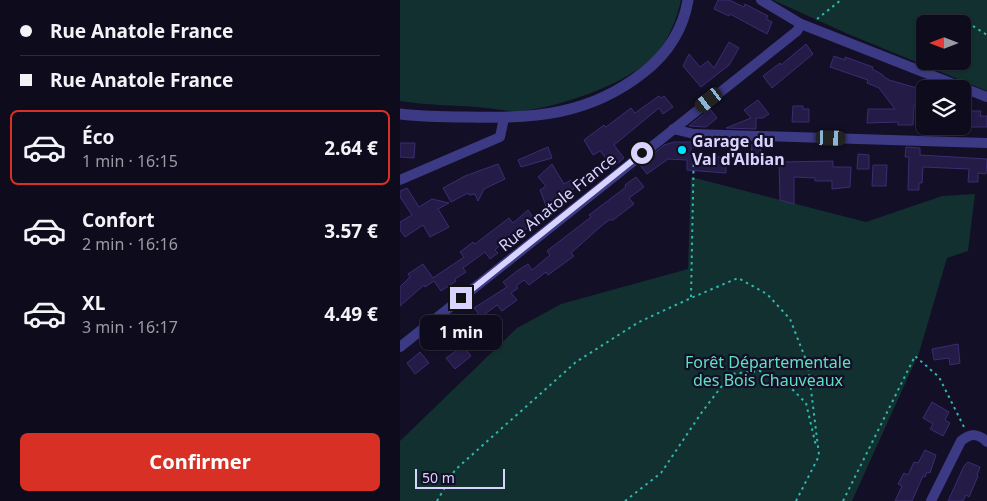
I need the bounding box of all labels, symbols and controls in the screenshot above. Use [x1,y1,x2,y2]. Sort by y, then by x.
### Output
north arrow [916,15,971,70]
map controls [916,15,971,135]
text: Rue Anatole France [50,18,233,44]
text: Rue Anatole France [50,67,233,93]
button: layers [916,80,971,135]
car [692,85,725,115]
text: Éco [82,124,114,150]
icon: car [22,125,67,170]
place label: Garage du Val d'Albian [692,130,785,170]
car [815,130,846,146]
text: 2.64 € [324,135,378,161]
route start [631,142,653,164]
marker: Garage du Val d'Albian [676,144,688,156]
street label: Rue Anatole France [494,148,620,256]
text: 1 min · 16:15 [82,150,178,172]
text: Confort [82,207,154,233]
icon: car [22,208,67,253]
text: 3.57 € [324,218,378,244]
text: 2 min · 16:16 [82,233,178,255]
route end [450,287,472,309]
text: XL [82,290,105,316]
icon: car [22,291,67,336]
text: 4.49 € [324,301,378,327]
text: 3 min · 16:17 [82,316,178,338]
callout: 1 min [420,316,502,350]
text: 1 min [439,321,483,343]
park label: Forêt Départementale des Bois Chauveaux [685,351,851,391]
button: Confirmer [20,433,380,491]
scale bar [415,466,505,489]
text: 50 m [422,468,455,487]

